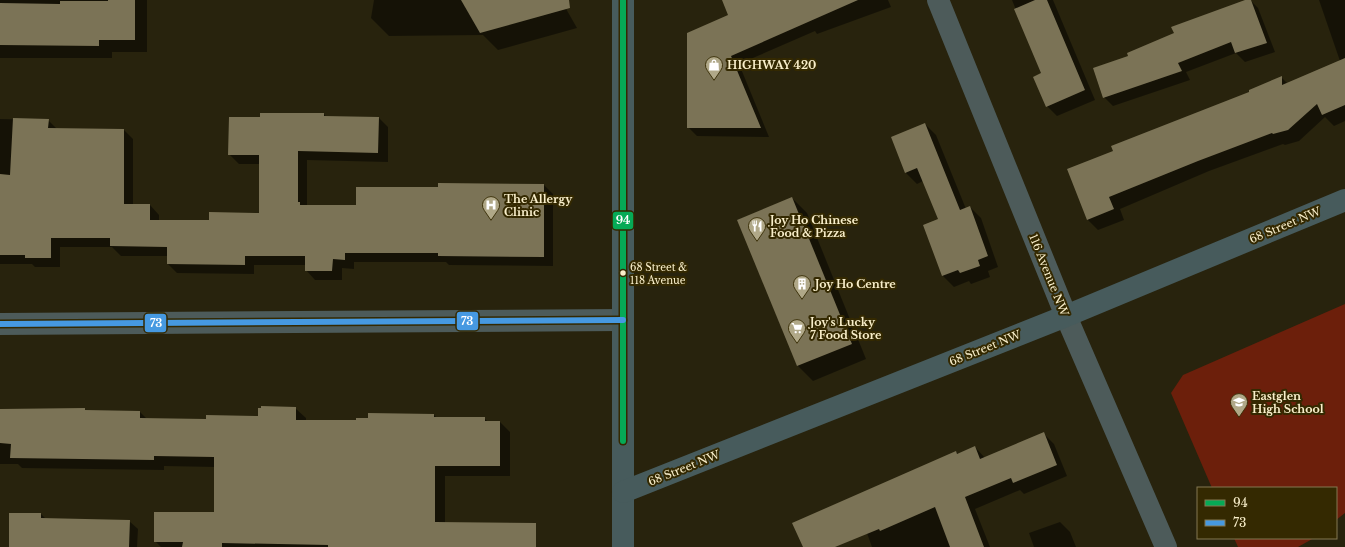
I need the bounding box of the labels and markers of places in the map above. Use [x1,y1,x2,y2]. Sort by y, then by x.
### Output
shop icon: HIGHWAY 420 [704,55,724,80]
place label: HIGHWAY 420 [727,58,816,72]
place label: The Allergy Clinic [504,192,573,219]
hospital icon: The Allergy Clinic [481,195,501,220]
place label: Joy Ho Chinese Food & Pizza [768,213,859,240]
restaurant icon: Joy Ho Chinese Food & Pizza [747,216,767,241]
place label: 68 Street & 118 Avenue [630,261,687,287]
marker: 68 Street & 118 Avenue [618,268,628,278]
building icon: Joy Ho Centre [792,274,812,299]
place label: Joy Ho Centre [813,277,896,291]
place label: Joy's Lucky 7 Food Store [808,315,882,342]
supermarket icon: Joy's Lucky 7 Food Store [787,318,807,343]
place label: Eastglen High School [1252,389,1324,416]
school or university icon: Eastglen High School [1229,392,1249,417]

